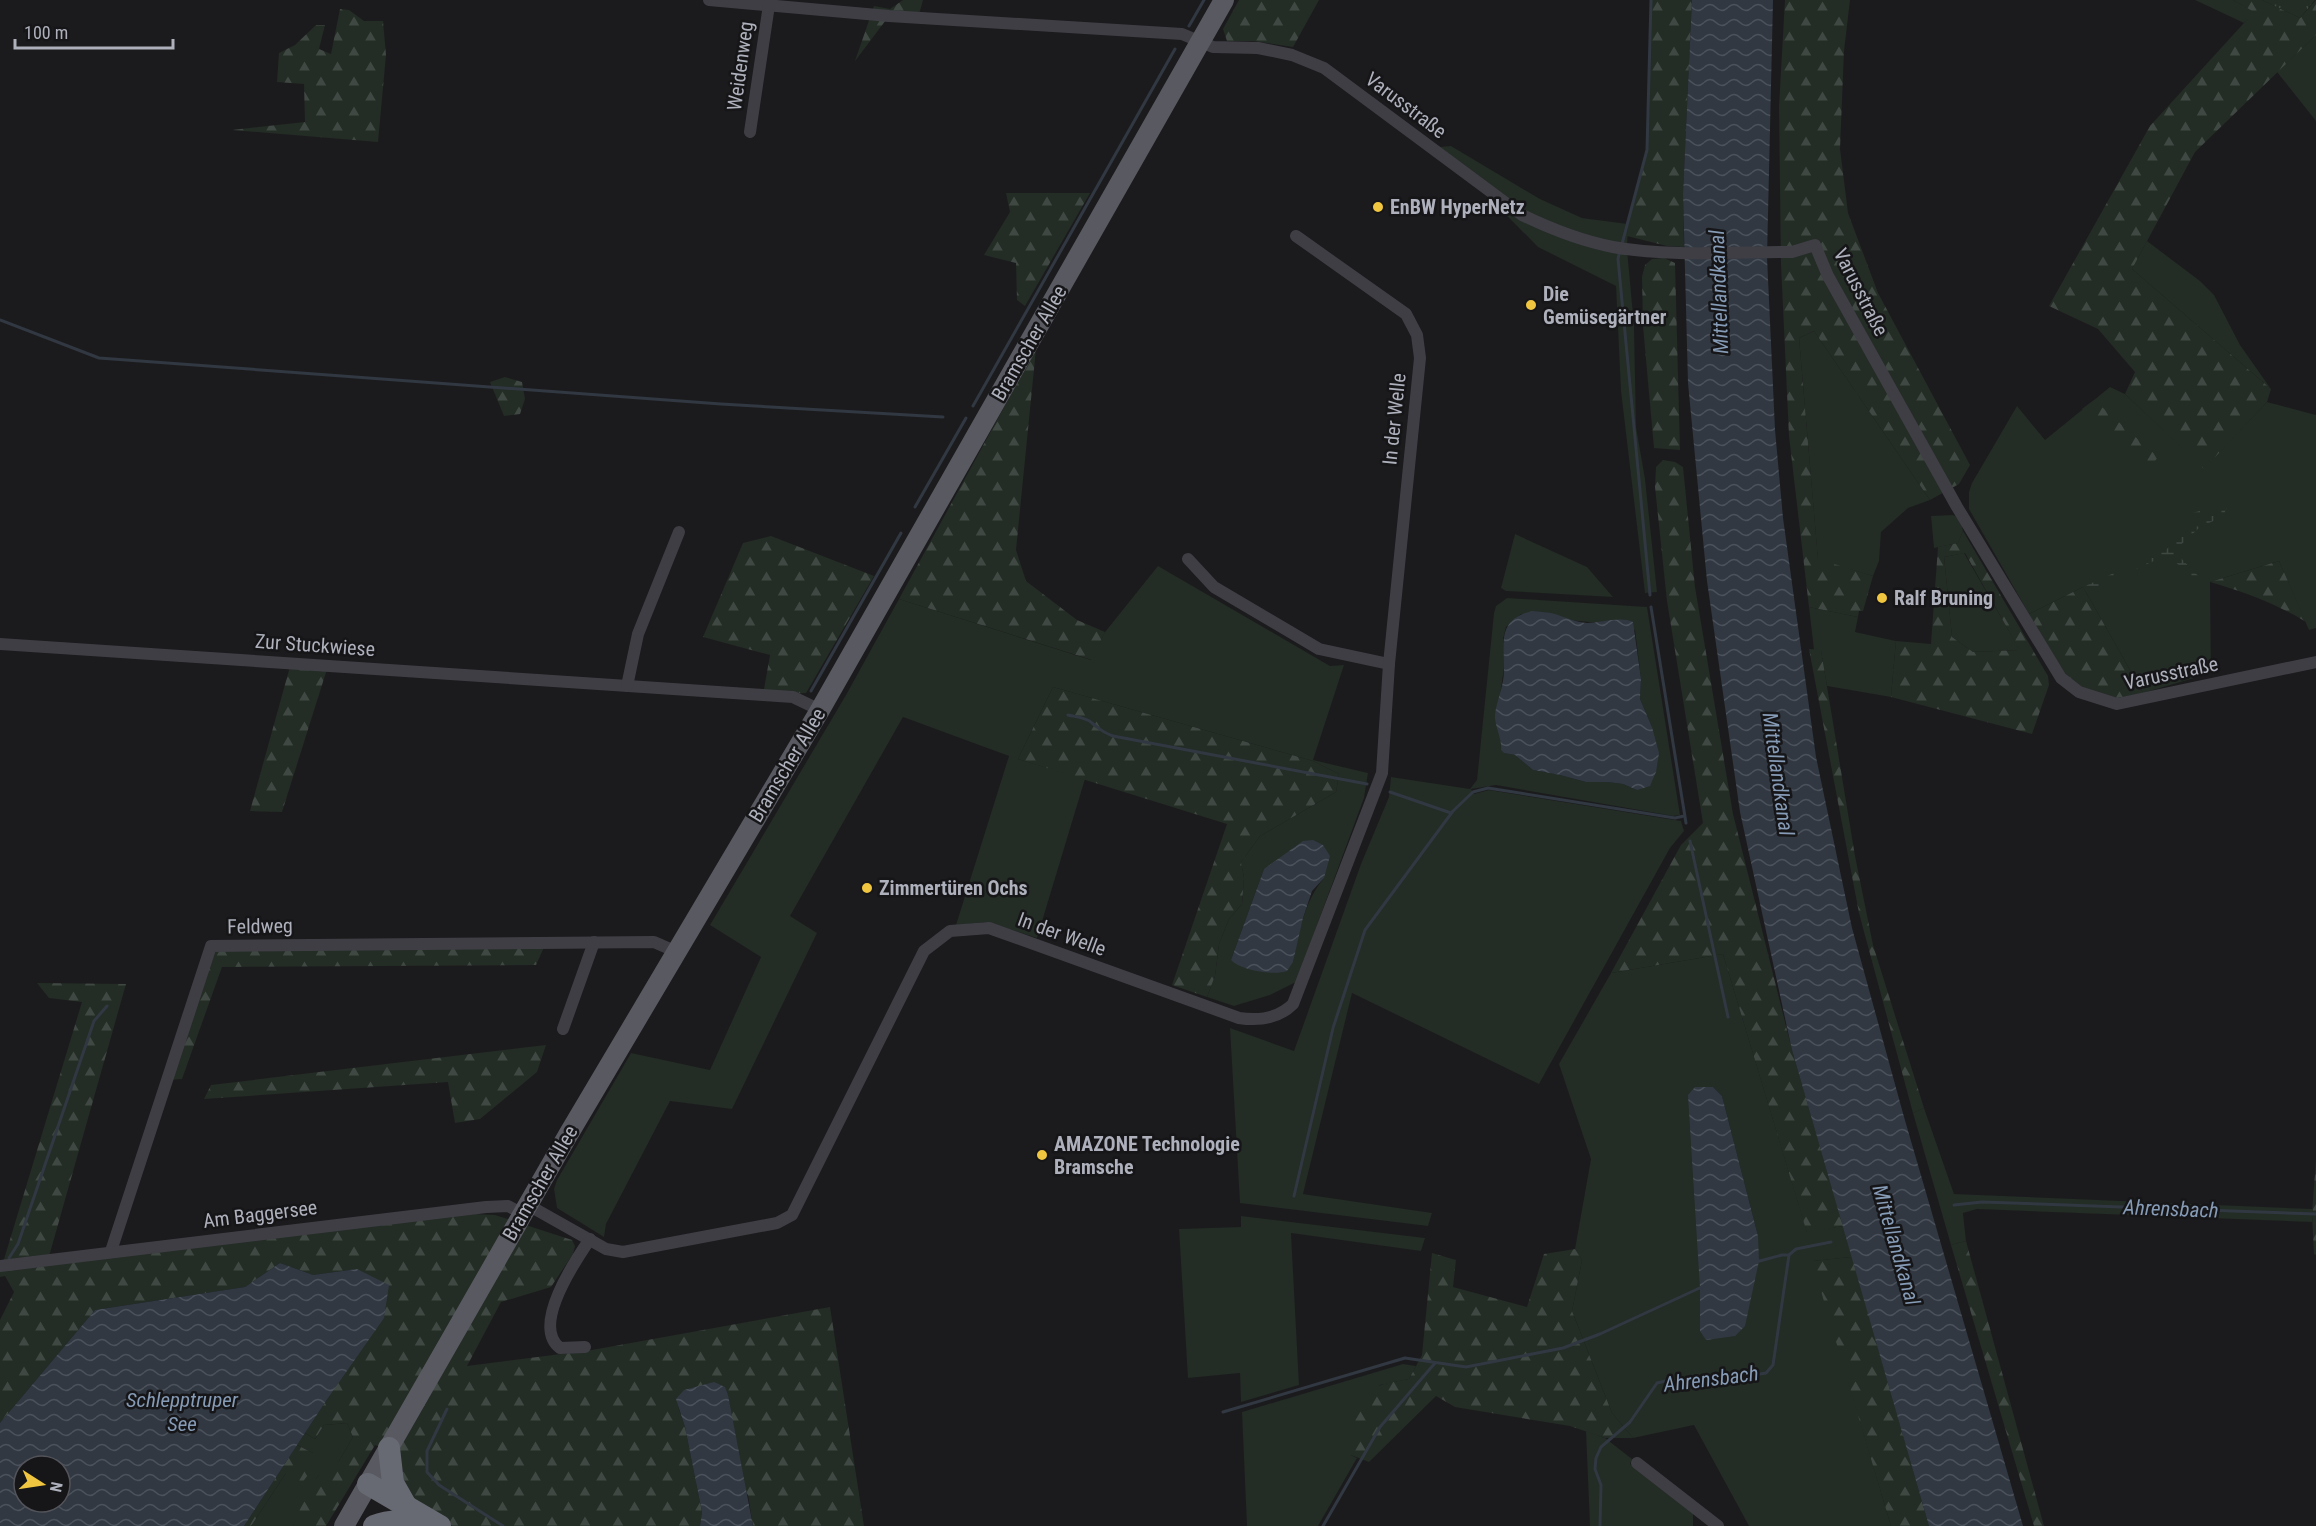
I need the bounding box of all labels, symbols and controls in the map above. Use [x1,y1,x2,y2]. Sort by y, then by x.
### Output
scale bar [15,12,172,50]
street label: Weidenweg [722,20,758,112]
text: 100 m [24,22,68,43]
street label: Varusstraße [1361,67,1451,143]
place label: EnBW HyperNetz [1390,195,1525,219]
marker: EnBW HyperNetz [1371,200,1385,214]
water label: Mittellandkanal [1705,229,1733,354]
street label: Varusstraße [1829,244,1893,340]
street label: Bramscher Allee [986,281,1072,405]
place label: Die Gemüsegärtner [1543,282,1667,329]
marker: Die Gemüsegärtner [1524,298,1538,312]
street label: In der Welle [1377,372,1411,466]
place label: Ralf Bruning [1894,586,1993,610]
marker: Ralf Bruning [1875,591,1889,605]
street label: Zur Stuckwiese [254,629,376,661]
street label: Varusstraße [2122,651,2220,695]
street label: Bramscher Allee [744,704,830,826]
water label: Mittellandkanal [1757,711,1799,837]
place label: Zimmertüren Ochs [879,876,1028,900]
marker: Zimmertüren Ochs [860,881,874,895]
street label: In der Welle [1015,907,1109,961]
street label: Feldweg [227,913,293,939]
street label: Bramscher Allee [497,1121,583,1245]
place label: AMAZONE Technologie Bramsche [1054,1132,1240,1179]
marker: AMAZONE Technologie Bramsche [1035,1148,1049,1162]
water label: Mittellandkanal [1867,1182,1925,1308]
street label: Am Baggersee [202,1195,318,1233]
water label: Ahrensbach [2122,1195,2219,1223]
water label: Ahrensbach [1661,1361,1760,1397]
water label: Schlepptruper See [126,1388,239,1436]
north arrow [12,1454,72,1514]
text: N [46,1480,66,1494]

